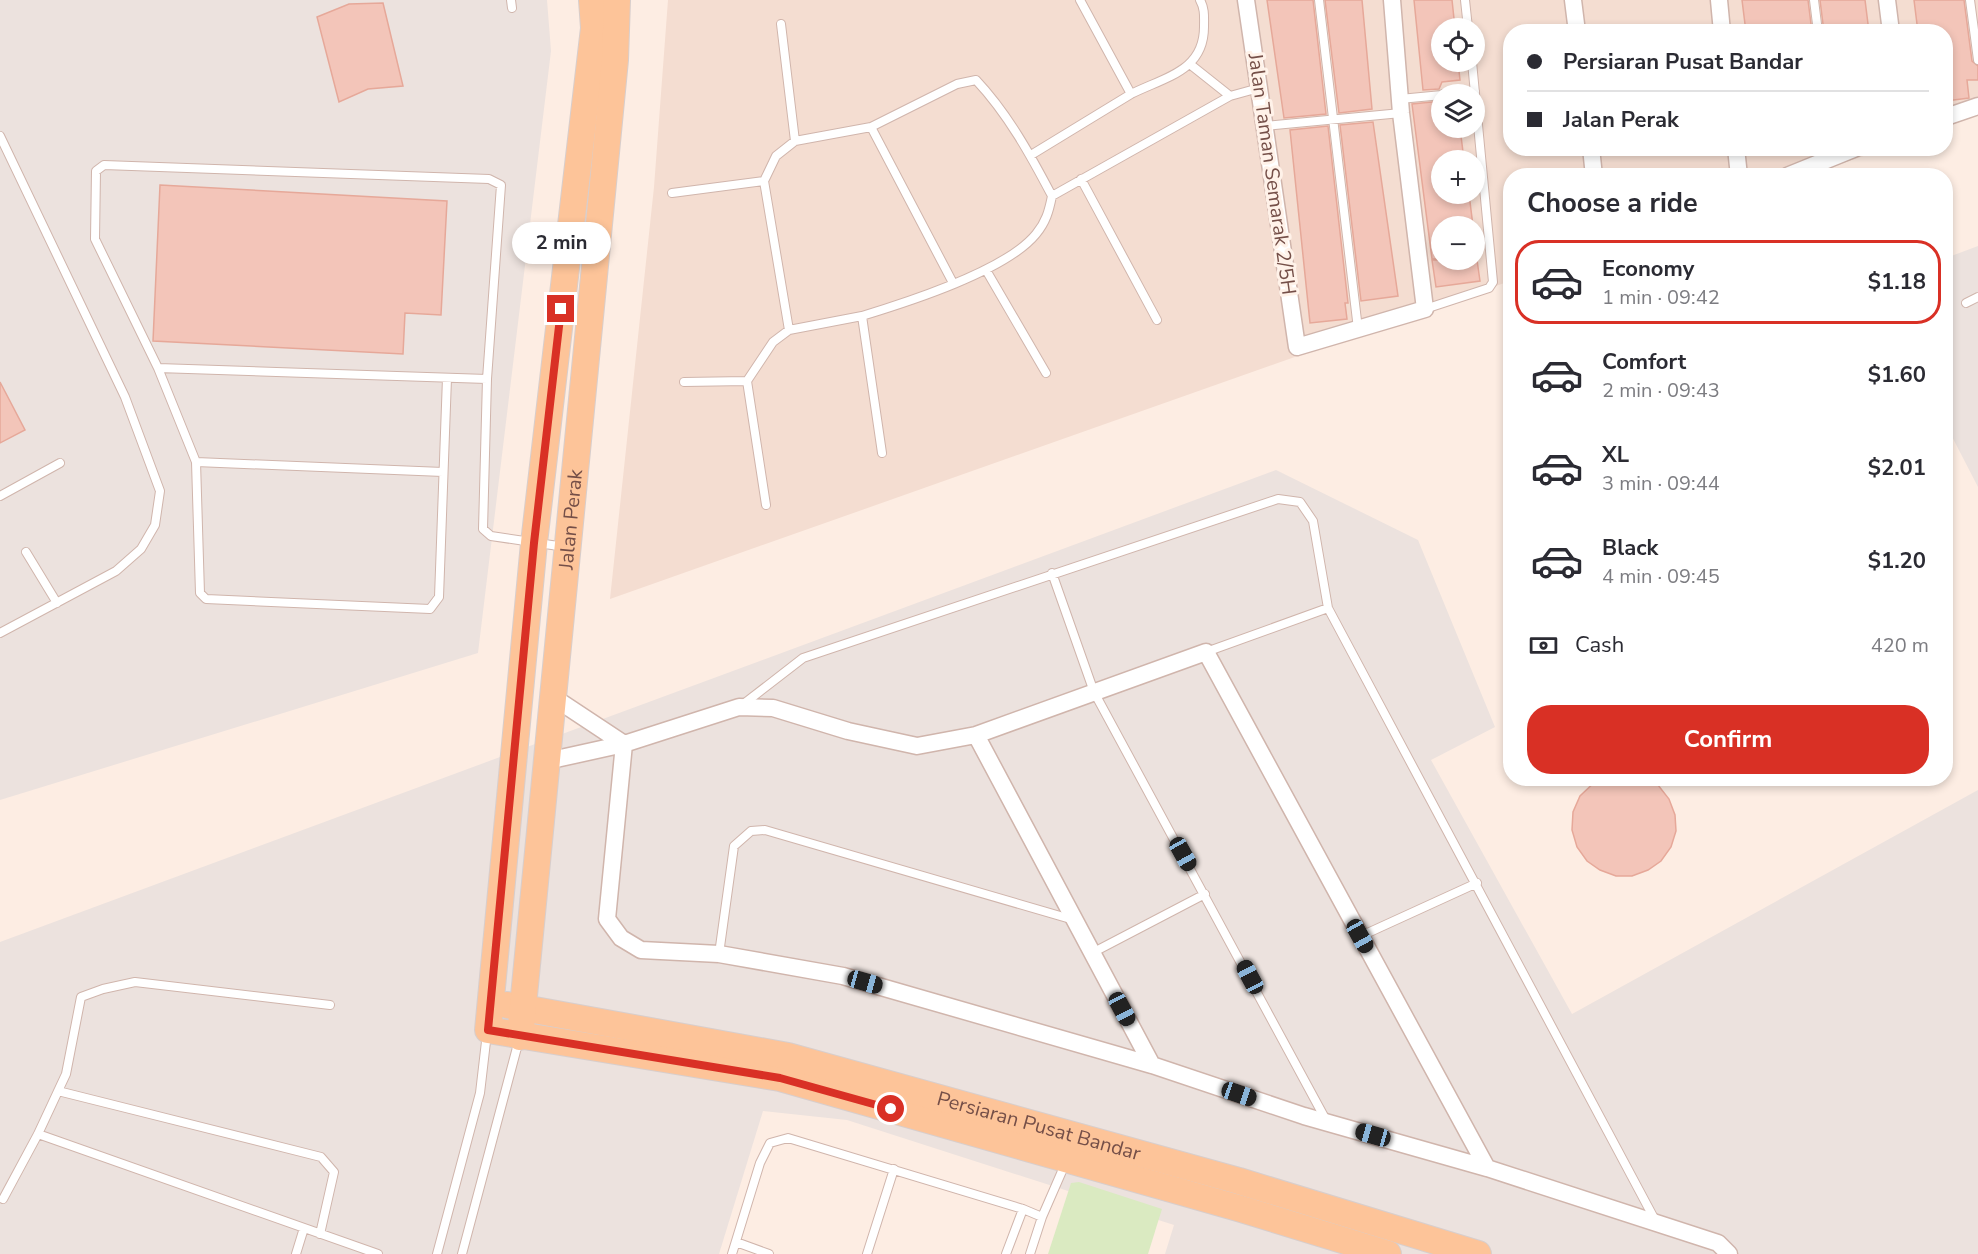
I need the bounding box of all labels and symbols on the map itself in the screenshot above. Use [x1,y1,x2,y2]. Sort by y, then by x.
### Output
street label: Jalan Taman Semarak 2/5H [1242,50,1302,297]
callout: 2 min [512,222,610,264]
route end [547,295,574,322]
street label: Jalan Perak [552,467,589,572]
car [1166,834,1200,874]
car [1343,916,1377,956]
car [1234,957,1266,997]
car [845,968,885,996]
car [1106,989,1138,1029]
car [1219,1080,1259,1108]
street label: Persiaran Pusat Bandar [934,1084,1144,1167]
route start [877,1095,904,1122]
car [1353,1121,1393,1149]

